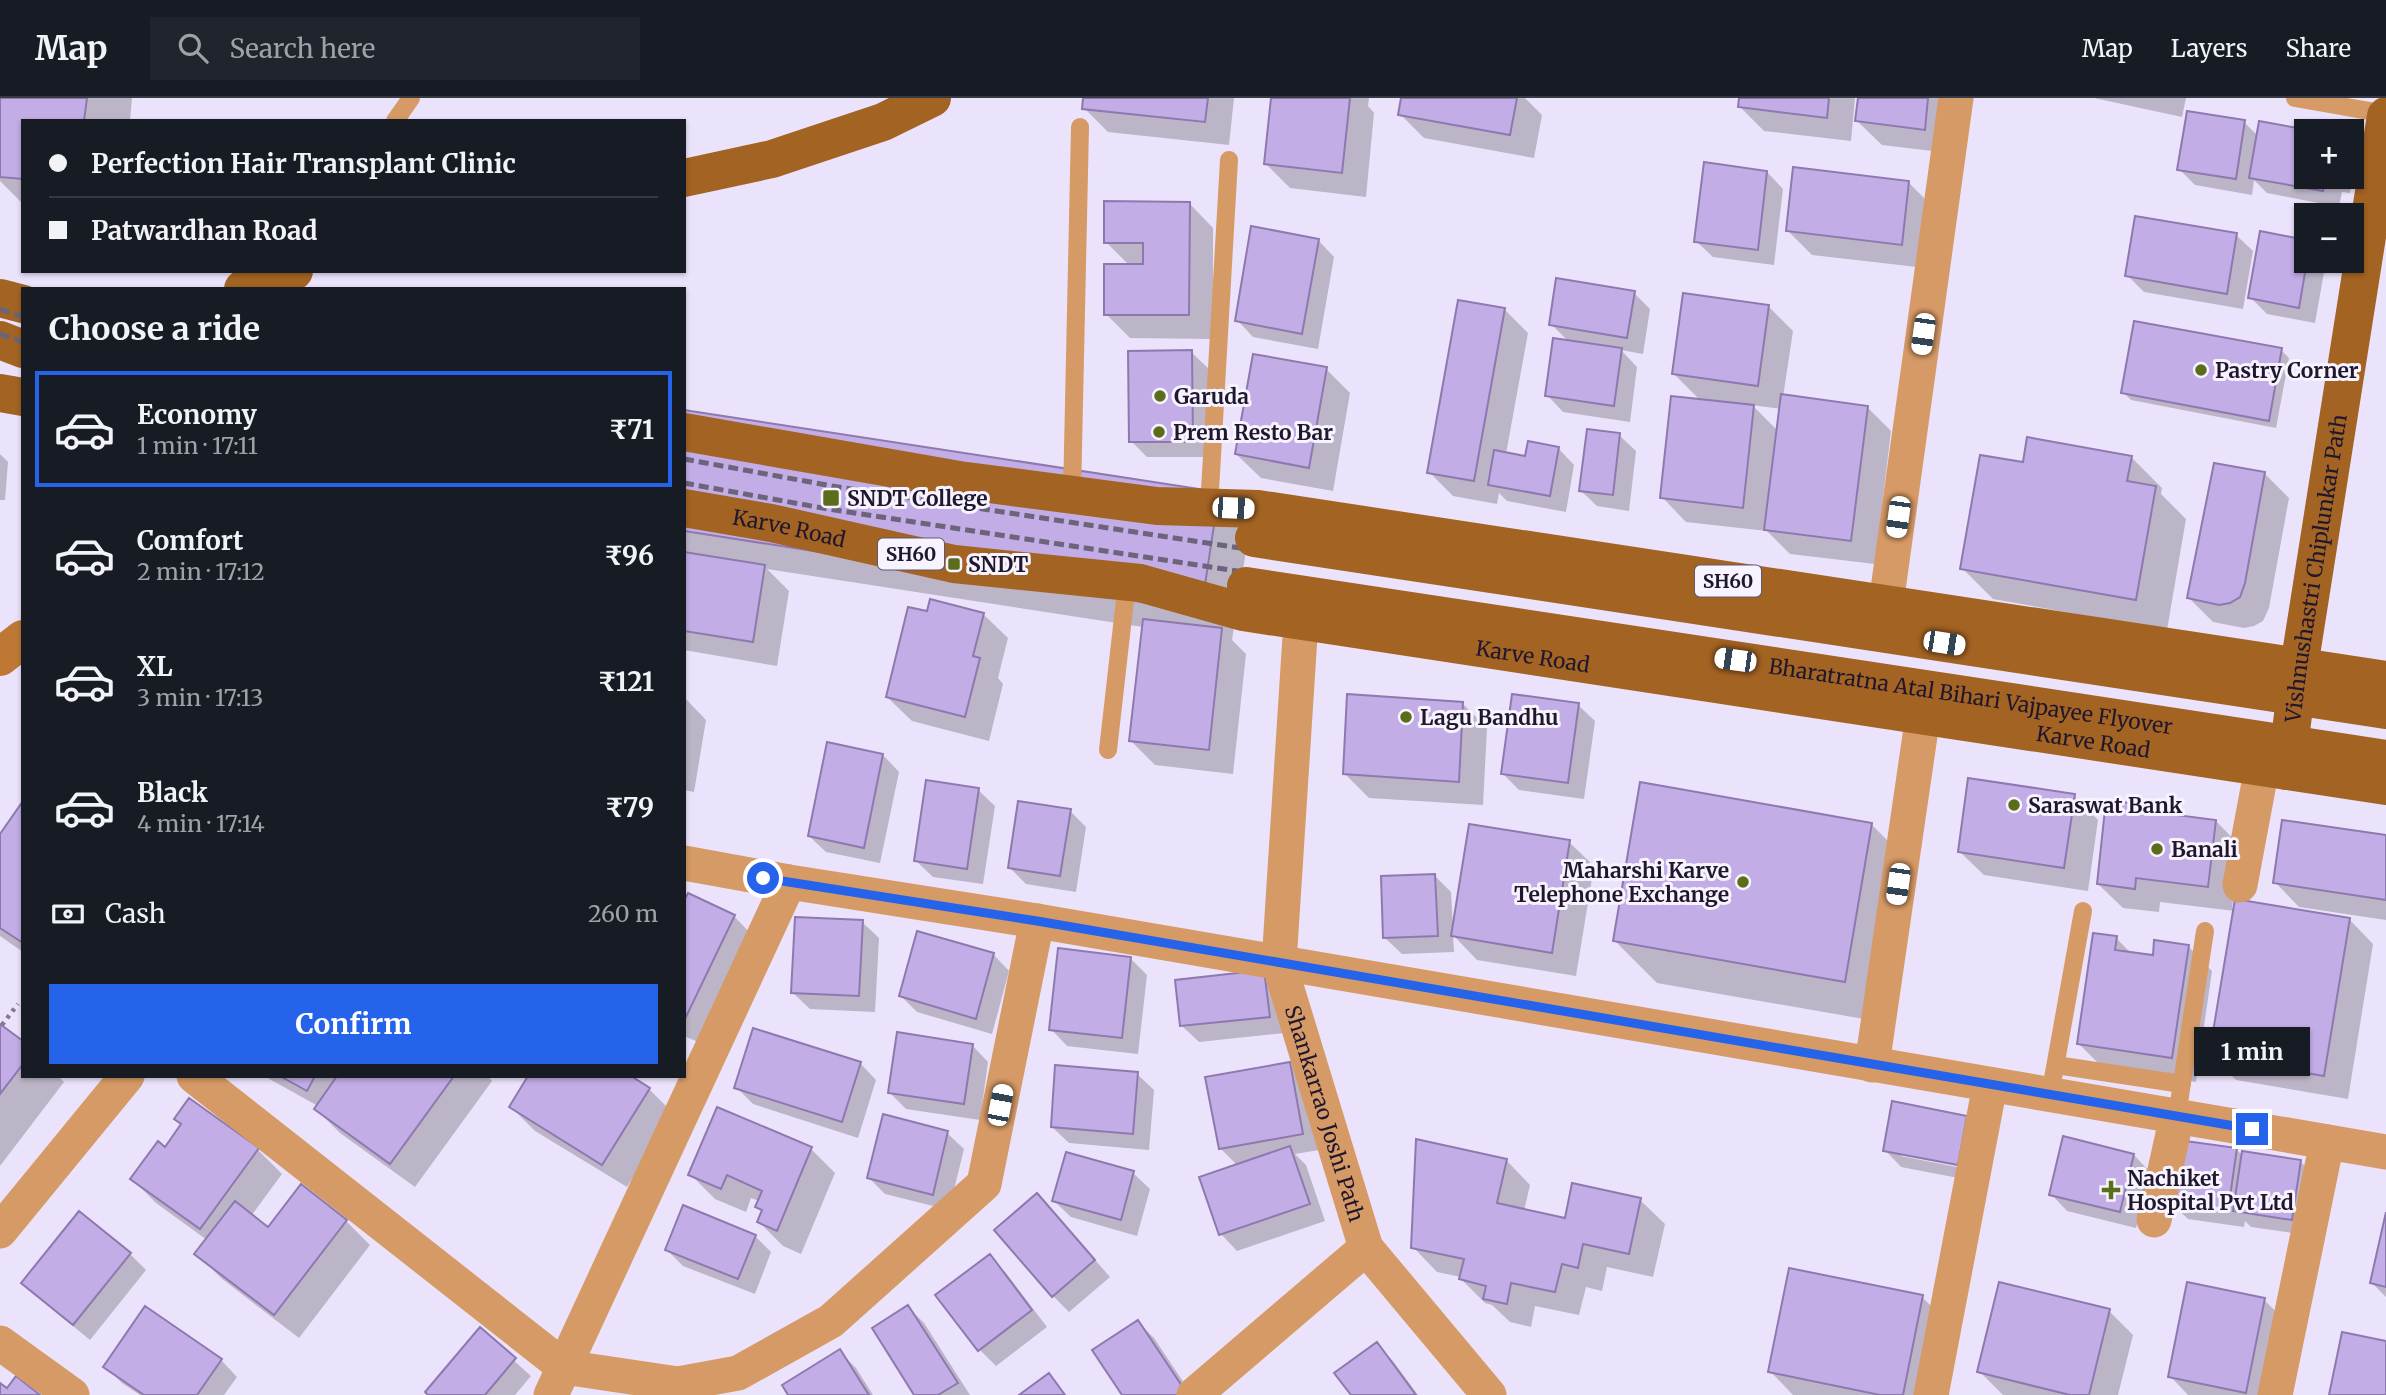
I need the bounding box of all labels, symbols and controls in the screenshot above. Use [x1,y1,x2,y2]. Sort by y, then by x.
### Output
search box [150,17,640,80]
text: Map [35,28,108,69]
icon: search [174,29,212,67]
text: Search here [230,32,375,65]
text: Map [2082,33,2133,64]
text: Layers [2171,33,2247,64]
text: Share [2285,33,2351,64]
map controls [2294,119,2364,273]
button: + [2294,119,2364,189]
text: Perfection Hair Transplant Clinic [91,147,516,180]
button: − [2294,203,2364,273]
text: Patwardhan Road [91,214,318,247]
text: Choose a ride [49,309,260,349]
car [1910,312,1937,356]
place label: Pastry Corner [2215,357,2359,384]
marker: Pastry Corner [2193,362,2209,378]
place label: Garuda [1174,383,1249,410]
marker: Garuda [1152,388,1168,404]
icon: car [53,398,116,461]
text: Economy [137,398,257,431]
street label: Vishnushastri Chiplunkar Path [2279,412,2352,725]
text: ₹71 [609,413,654,446]
place label: Prem Resto Bar [1173,419,1333,446]
marker: Prem Resto Bar [1151,424,1167,440]
text: 1 min · 17:11 [137,431,258,460]
place label: SNDT College [847,485,988,512]
marker: SNDT College [821,488,841,508]
car [1885,495,1912,539]
car [1212,497,1255,519]
street label: Karve Road [730,503,849,553]
icon: car [53,524,116,587]
text: Comfort [137,524,243,557]
road number: SH60 [878,538,944,569]
text: ₹96 [604,539,654,572]
place label: SNDT [968,551,1028,578]
marker: SNDT [946,556,962,572]
text: 2 min · 17:12 [137,557,265,586]
road number: SH60 [1695,566,1761,596]
car [1922,629,1967,657]
street label: Karve Road [1474,634,1592,678]
car [1713,647,1758,673]
icon: car [53,650,116,713]
text: XL [137,650,173,683]
street label: Bharatratna Atal Bihari Vajpayee Flyover [1767,652,2175,740]
text: ₹121 [598,665,654,698]
text: 3 min · 17:13 [137,683,263,712]
place label: Lagu Bandhu [1420,704,1558,731]
marker: Lagu Bandhu [1398,709,1414,725]
street label: Karve Road [2035,719,2153,764]
icon: car [53,776,116,839]
text: Black [137,776,208,809]
text: ₹79 [605,791,654,824]
place label: Saraswat Bank [2028,792,2183,819]
marker: Saraswat Bank [2006,797,2022,813]
text: 4 min · 17:14 [137,809,265,838]
place label: Banali [2171,836,2238,863]
marker: Banali [2149,841,2165,857]
place label: Maharshi Karve Telephone Exchange [1514,857,1729,908]
route start [747,862,779,894]
car [1885,862,1912,906]
marker: Maharshi Karve Telephone Exchange [1735,874,1751,890]
icon: cash [49,895,87,933]
text: Cash [105,897,166,930]
text: 260 m [588,899,658,928]
button: Confirm [49,984,658,1064]
street label: Shankarrao Joshi Path [1279,1002,1371,1225]
callout: 1 min [2194,1028,2310,1076]
text: 1 min [2221,1037,2283,1066]
car [986,1082,1015,1128]
route end [2236,1113,2268,1145]
place label: Nachiket Hospital Pvt Ltd [2127,1165,2294,1216]
marker: Nachiket Hospital Pvt Ltd [2101,1180,2121,1200]

